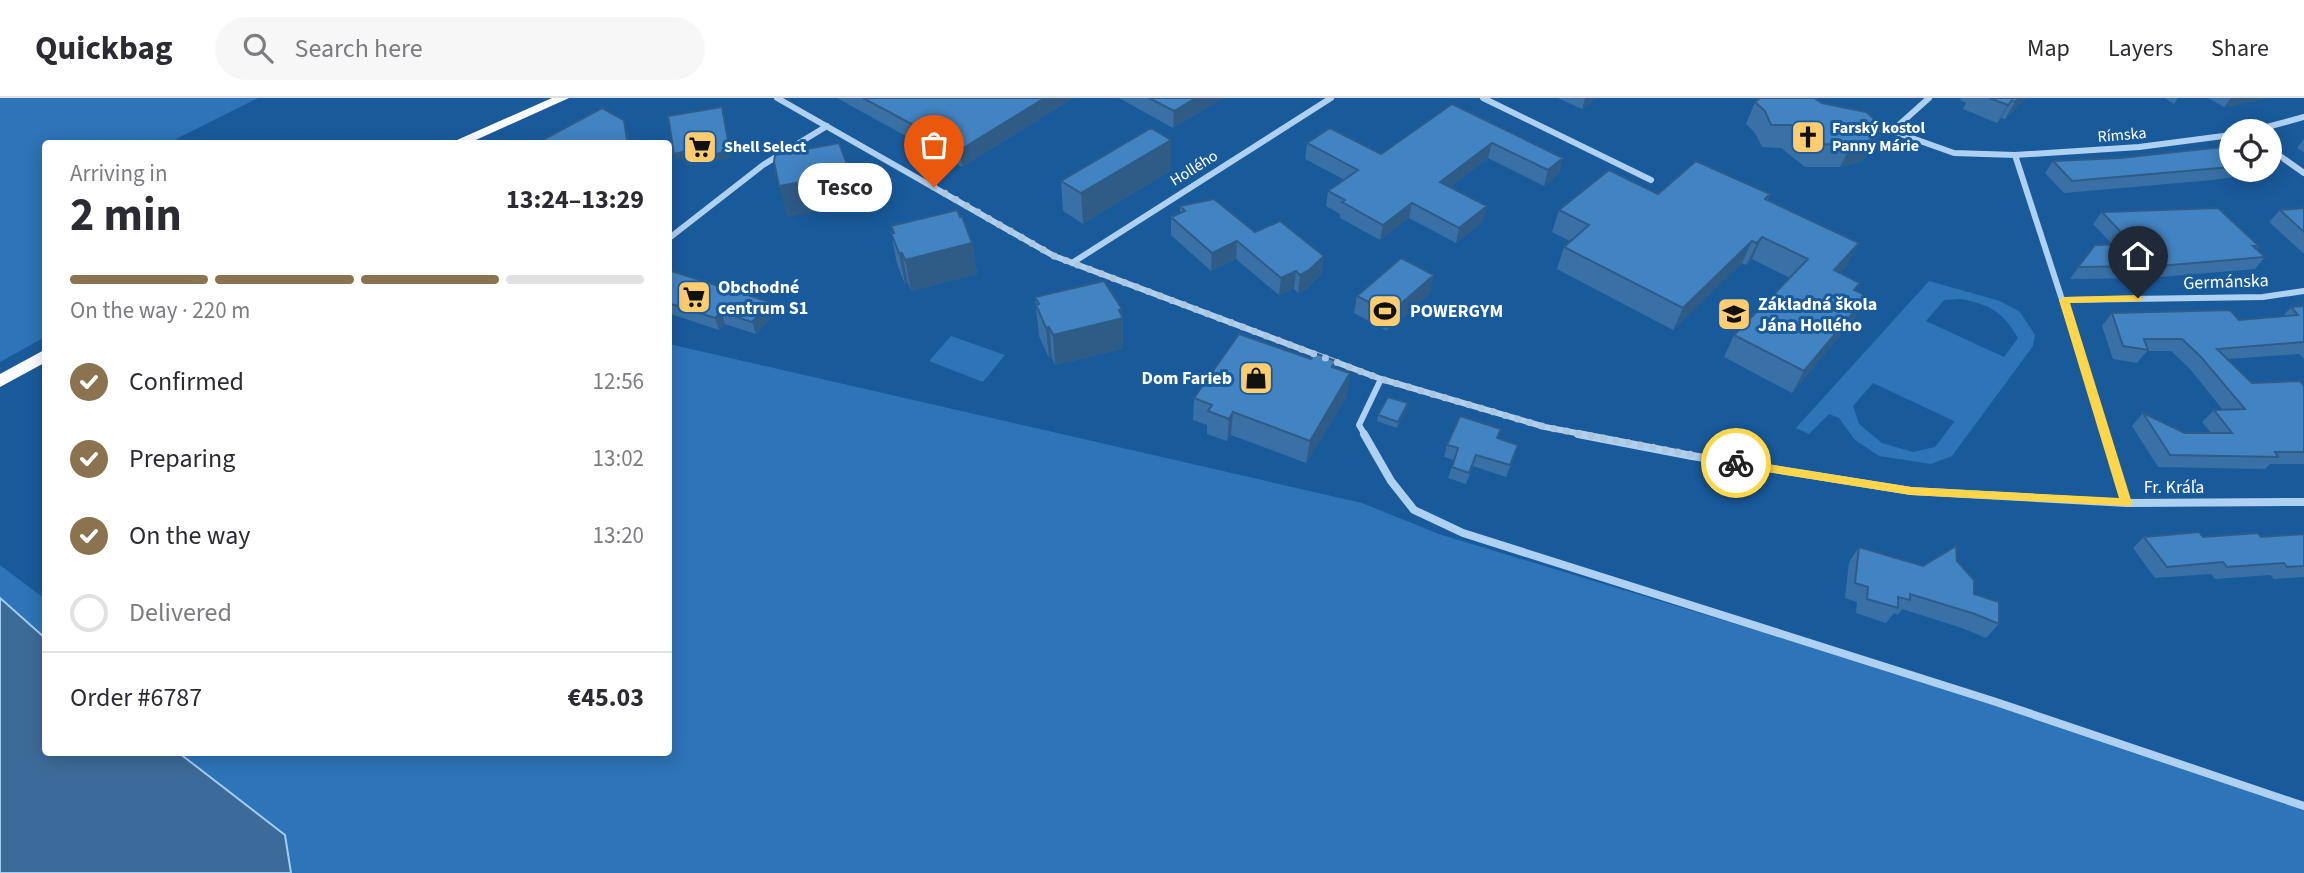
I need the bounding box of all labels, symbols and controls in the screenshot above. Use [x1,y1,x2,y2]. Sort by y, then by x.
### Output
search box [215,17,705,80]
text: Quickbag [35,25,173,72]
icon: search [239,29,277,67]
text: Search here [295,30,423,67]
text: Map [2027,31,2070,66]
text: Layers [2108,31,2173,66]
text: Share [2211,31,2269,66]
pin [904,115,964,187]
place label: Farský kostol Panny Márie [1832,117,1925,157]
church icon: Farský kostol Panny Márie [1789,118,1827,156]
map controls [2219,119,2282,182]
button: locate [2219,119,2282,182]
street label: Rímska [2097,122,2147,148]
icon: bag [915,126,953,164]
supermarket icon: Shell Select [681,128,719,166]
place label: Shell Select [724,136,806,158]
street label: Hollého [1166,145,1222,191]
text: Arriving in [70,157,168,190]
callout: Tesco [797,162,892,212]
text: Tesco [817,171,873,204]
text: 13:24–13:29 [506,181,644,218]
text: 2 min [70,183,182,248]
pin [2108,226,2168,298]
icon: home [2119,237,2157,275]
street label: Germánska [2183,268,2269,296]
place label: Obchodné centrum S1 [718,275,808,321]
supermarket icon: Obchodné centrum S1 [675,278,713,316]
sports icon: POWERGYM [1366,292,1404,330]
place label: Základná škola Jána Hollého [1758,292,1877,338]
text: On the way · 220 m [70,294,250,327]
school or university icon: Základná škola Jána Hollého [1715,295,1753,333]
place label: POWERGYM [1410,299,1503,324]
shop icon: Dom Farieb [1237,359,1275,397]
icon: check [70,363,108,401]
text: Confirmed [129,363,244,400]
text: 12:56 [593,365,644,398]
place label: Dom Farieb [1142,366,1232,391]
courier [1701,428,1771,498]
icon: check [70,440,108,478]
text: Preparing [129,440,235,477]
text: 13:02 [593,442,644,475]
icon: bike [1717,444,1755,482]
street label: Fr. Kráľa [2144,475,2204,500]
icon: check [70,517,108,555]
text: On the way [129,517,250,554]
text: 13:20 [593,519,644,552]
text: Delivered [129,594,232,631]
text: Order #6787 [70,679,202,716]
text: €45.03 [568,679,644,716]

